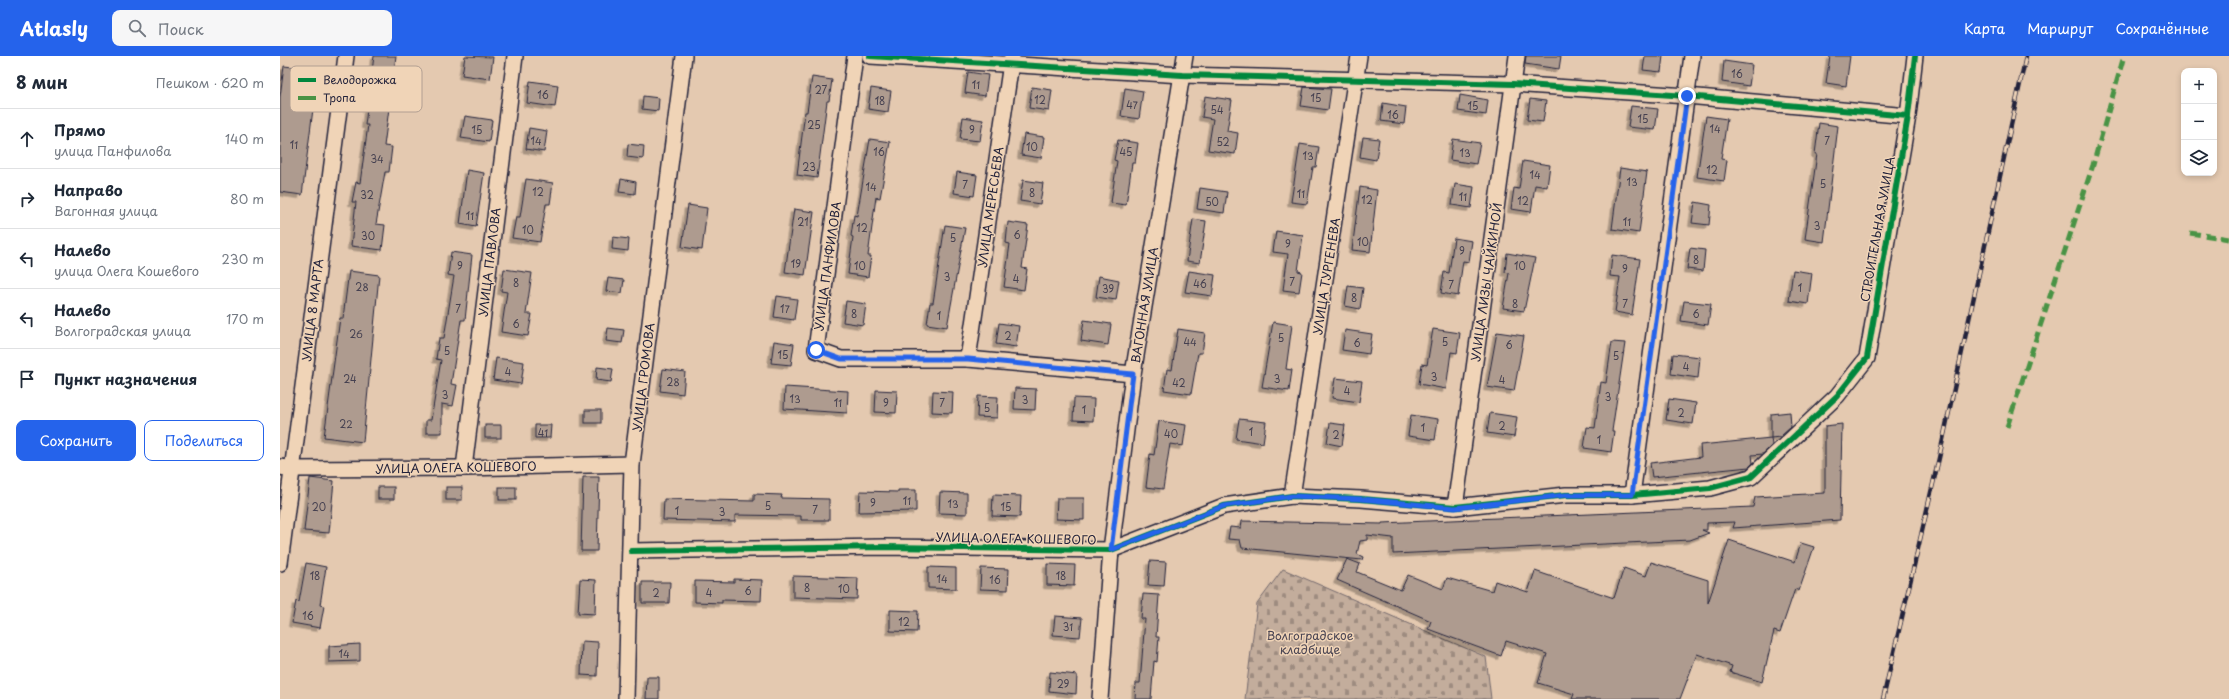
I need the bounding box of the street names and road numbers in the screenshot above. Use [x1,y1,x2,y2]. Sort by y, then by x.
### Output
street label: УЛИЦА МЕРЕСЬЕВА [973,145,1007,269]
street label: СТРОИТЕЛЬНАЯ УЛИЦА [1855,155,1899,303]
street label: УЛИЦА ПАНФИЛОВА [809,200,845,332]
street label: УЛИЦА ЛИЗЫ ЧАЙКИНОЙ [1466,202,1506,362]
street label: УЛИЦА ПАВЛОВА [473,206,505,318]
street label: УЛИЦА ТУРГЕНЕВА [1308,216,1344,336]
street label: ВАГОННАЯ УЛИЦА [1126,246,1162,364]
street label: УЛИЦА 8 МАРТА [297,258,327,362]
street label: УЛИЦА ГРОМОВА [627,321,659,432]
street label: УЛИЦА ОЛЕГА КОШЕВОГО [375,457,537,477]
street label: УЛИЦА ОЛЕГА КОШЕВОГО [935,528,1097,548]

